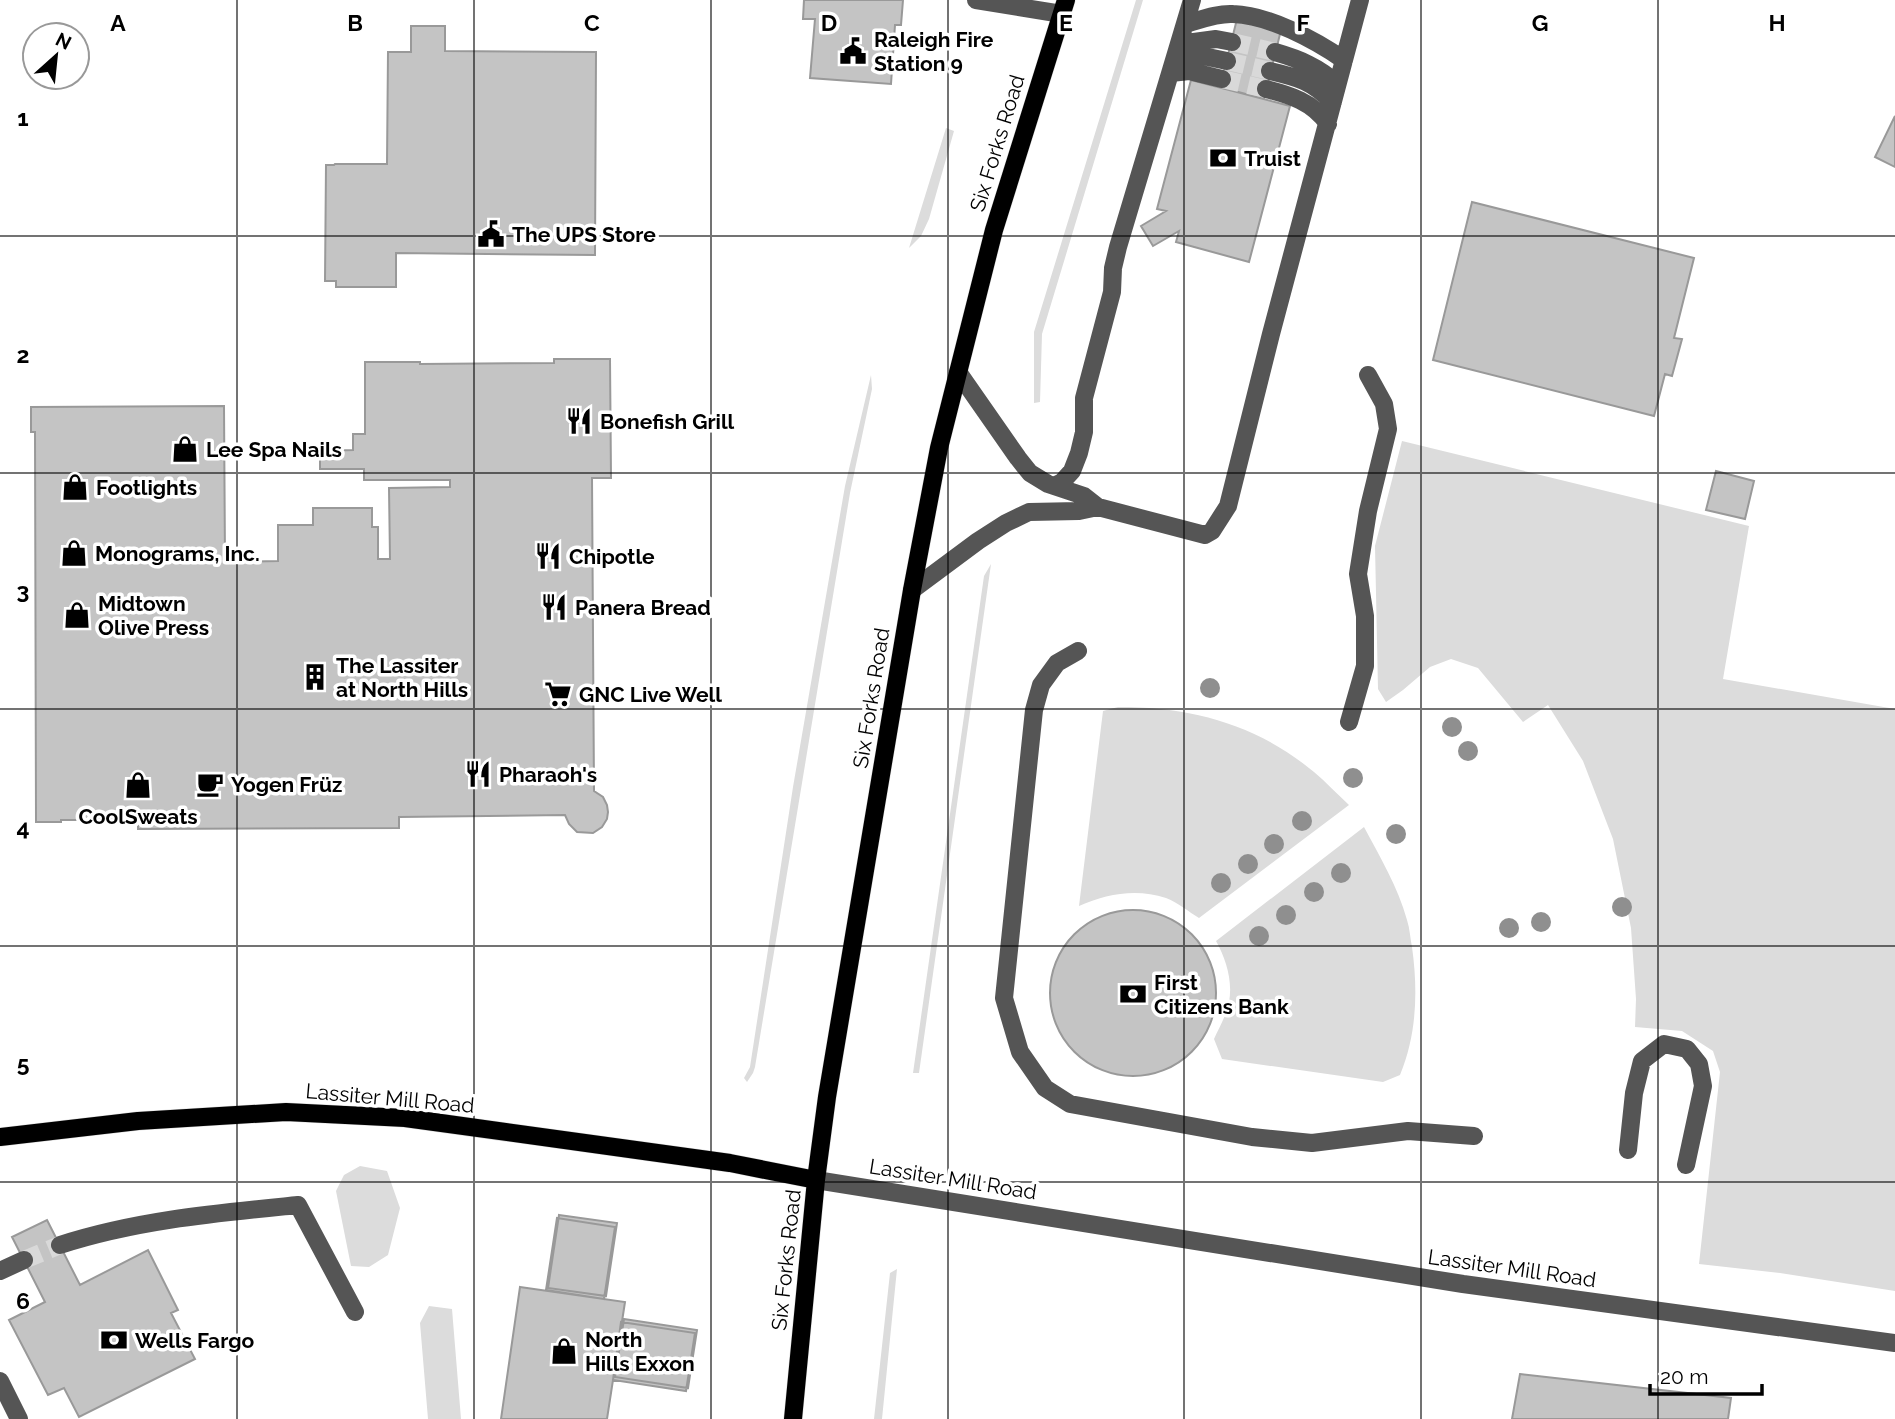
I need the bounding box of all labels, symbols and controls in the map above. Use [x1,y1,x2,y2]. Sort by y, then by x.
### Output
text: A [110,9,126,36]
text: B [347,9,363,36]
text: C [584,9,600,36]
text: D [821,9,837,36]
text: E [1059,9,1073,36]
text: F [1296,9,1310,36]
text: G [1532,9,1548,36]
text: H [1768,9,1786,36]
north arrow [21,21,91,91]
place label: Raleigh Fire Station 9 [874,27,994,76]
text: N [52,28,75,54]
public building icon: Raleigh Fire Station 9 [838,36,868,66]
street label: Six Forks Road [964,72,1030,214]
text: 1 [17,104,29,131]
bank icon: Truist [1208,143,1238,173]
place label: Truist [1244,146,1301,171]
public building icon: The UPS Store [476,219,506,249]
place label: The UPS Store [512,222,656,247]
text: 2 [17,341,29,368]
restaurant icon: Bonefish Grill [564,406,594,436]
place label: Bonefish Grill [600,409,735,434]
shop icon: Lee Spa Nails [170,434,200,464]
place label: Lee Spa Nails [206,437,342,462]
shop icon: Footlights [60,472,90,502]
place label: Footlights [96,475,197,500]
shop icon: Monograms, Inc. [59,538,89,568]
place label: Monograms, Inc. [95,541,260,566]
restaurant icon: Chipotle [533,541,563,571]
place label: Chipotle [569,544,655,569]
text: 3 [17,577,29,604]
place label: Midtown Olive Press [98,591,209,640]
restaurant icon: Panera Bread [539,592,569,622]
place label: Panera Bread [575,595,711,620]
shop icon: Midtown Olive Press [62,600,92,630]
street label: Six Forks Road [848,626,894,770]
place label: The Lassiter at North Hills [336,653,468,702]
building icon: The Lassiter at North Hills [300,662,330,692]
supermarket icon: GNC Live Well [543,679,573,709]
place label: GNC Live Well [579,682,722,707]
restaurant icon: Pharaoh's [463,759,493,789]
place label: Pharaoh's [499,762,597,787]
cafe icon: Yogen Früz [195,769,225,799]
shop icon: CoolSweats [123,770,153,800]
place label: Yogen Früz [231,772,342,797]
place label: CoolSweats [78,804,198,829]
text: 4 [16,814,30,841]
place label: First Citizens Bank [1154,970,1289,1019]
bank icon: First Citizens Bank [1118,979,1148,1009]
text: 5 [17,1050,30,1077]
street label: Lassiter Mill Road [304,1078,476,1118]
street label: Lassiter Mill Road [867,1153,1039,1205]
street label: Six Forks Road [766,1188,806,1332]
street label: Lassiter Mill Road [1426,1244,1598,1292]
text: 6 [16,1287,30,1314]
bank icon: Wells Fargo [99,1325,129,1355]
place label: North Hills Exxon [585,1327,695,1376]
place label: Wells Fargo [135,1328,254,1353]
shop icon: North Hills Exxon [549,1336,579,1366]
scale bar [1650,1352,1762,1396]
text: 20 m [1660,1364,1708,1389]

